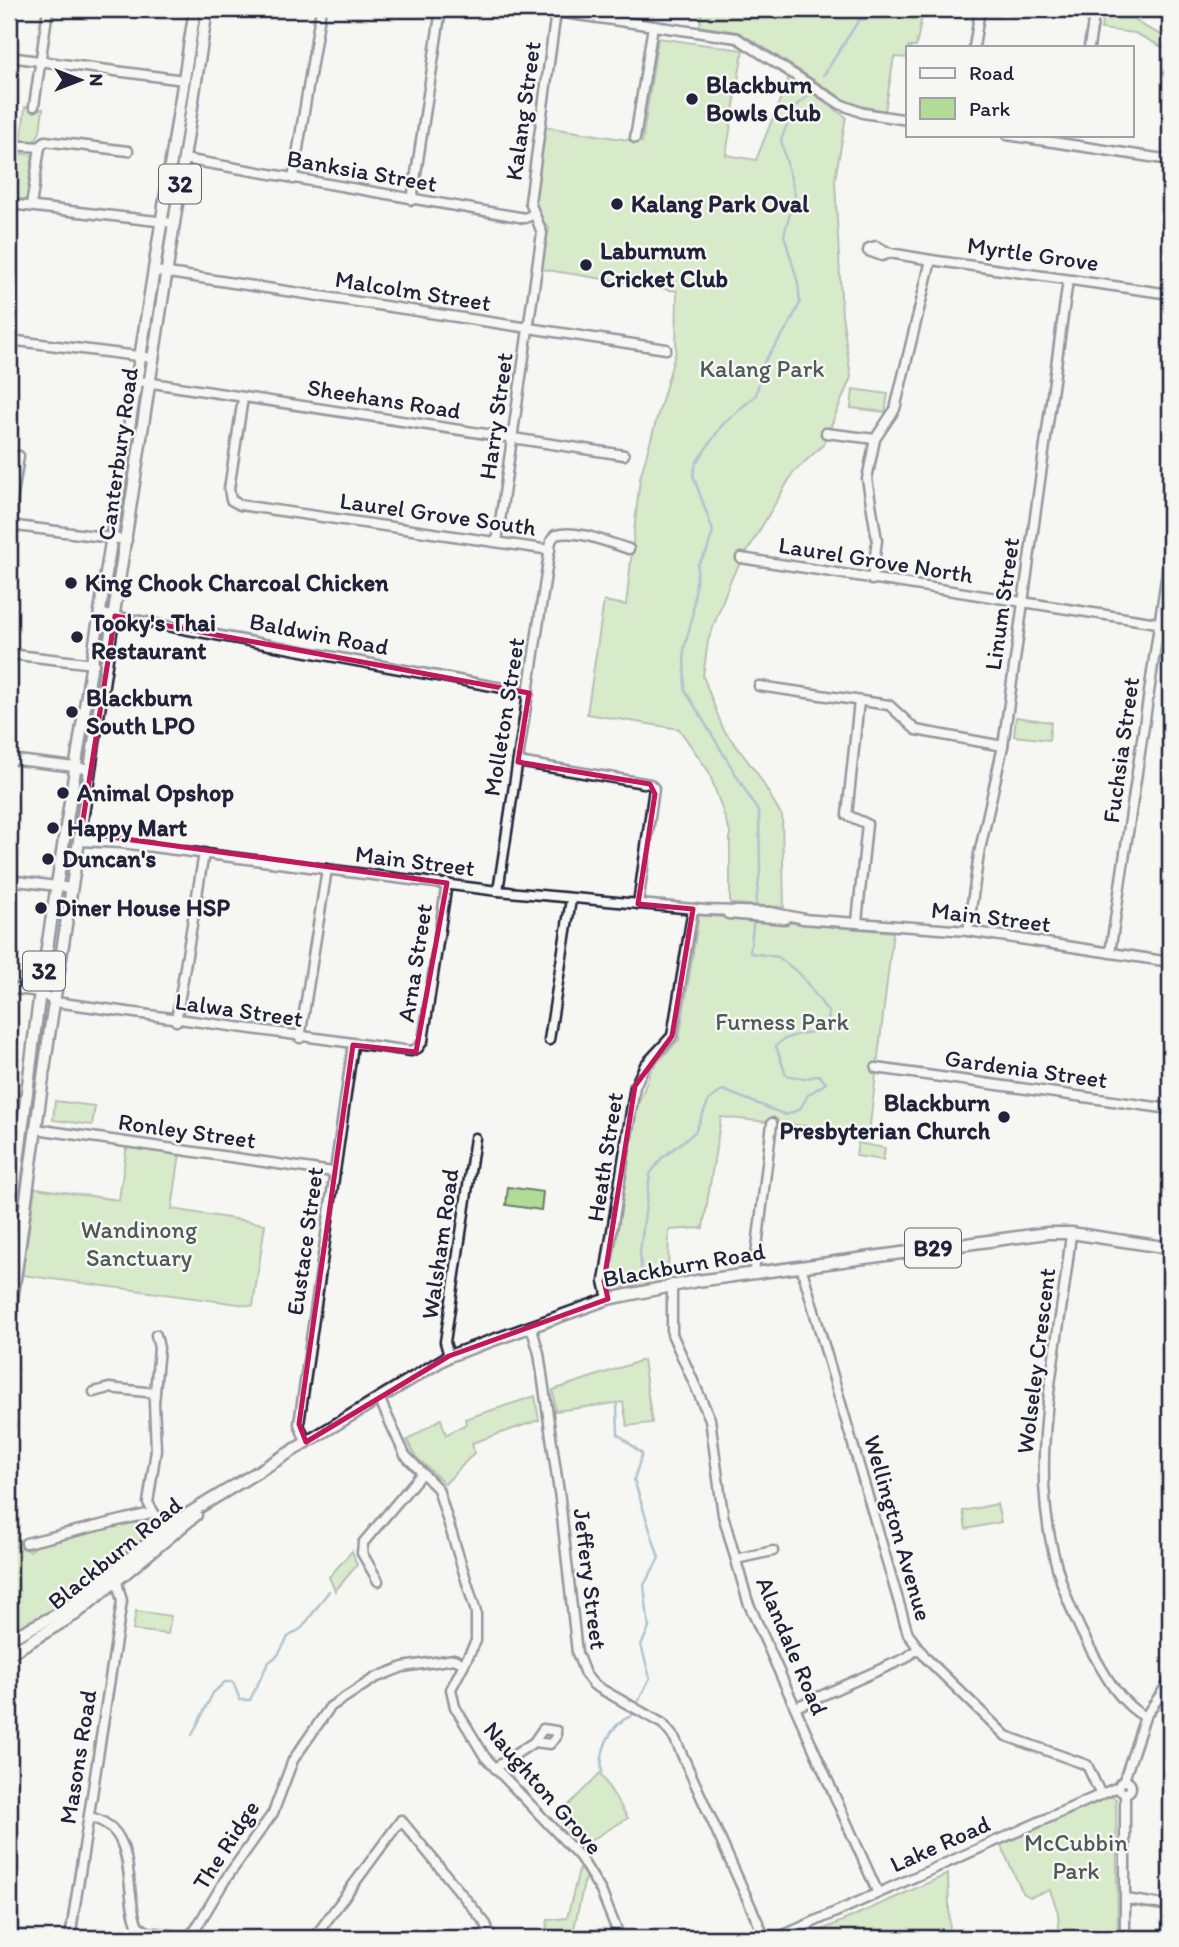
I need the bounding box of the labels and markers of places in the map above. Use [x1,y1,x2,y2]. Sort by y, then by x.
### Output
place label: Blackburn Bowls Club [706,70,821,127]
marker: Blackburn Bowls Club [684,91,700,107]
place label: Kalang Park Oval [631,189,809,219]
marker: Kalang Park Oval [609,196,625,212]
place label: Laburnum Cricket Club [600,236,728,293]
marker: Laburnum Cricket Club [578,257,594,273]
place label: King Chook Charcoal Chicken [85,568,389,598]
marker: King Chook Charcoal Chicken [63,575,79,591]
place label: Tooky's Thai Restaurant [90,608,216,665]
marker: Tooky's Thai Restaurant [69,629,85,645]
place label: Blackburn South LPO [86,683,195,740]
marker: Blackburn South LPO [64,704,80,720]
place label: Animal Opshop [76,778,234,808]
marker: Animal Opshop [55,785,71,801]
place label: Happy Mart [67,813,187,843]
marker: Happy Mart [45,820,61,836]
place label: Duncan's [62,844,157,873]
marker: Duncan's [40,851,56,867]
place label: Diner House HSP [55,893,230,922]
marker: Diner House HSP [33,900,49,916]
place label: Blackburn Presbyterian Church [780,1088,991,1146]
marker: Blackburn Presbyterian Church [996,1109,1012,1125]

